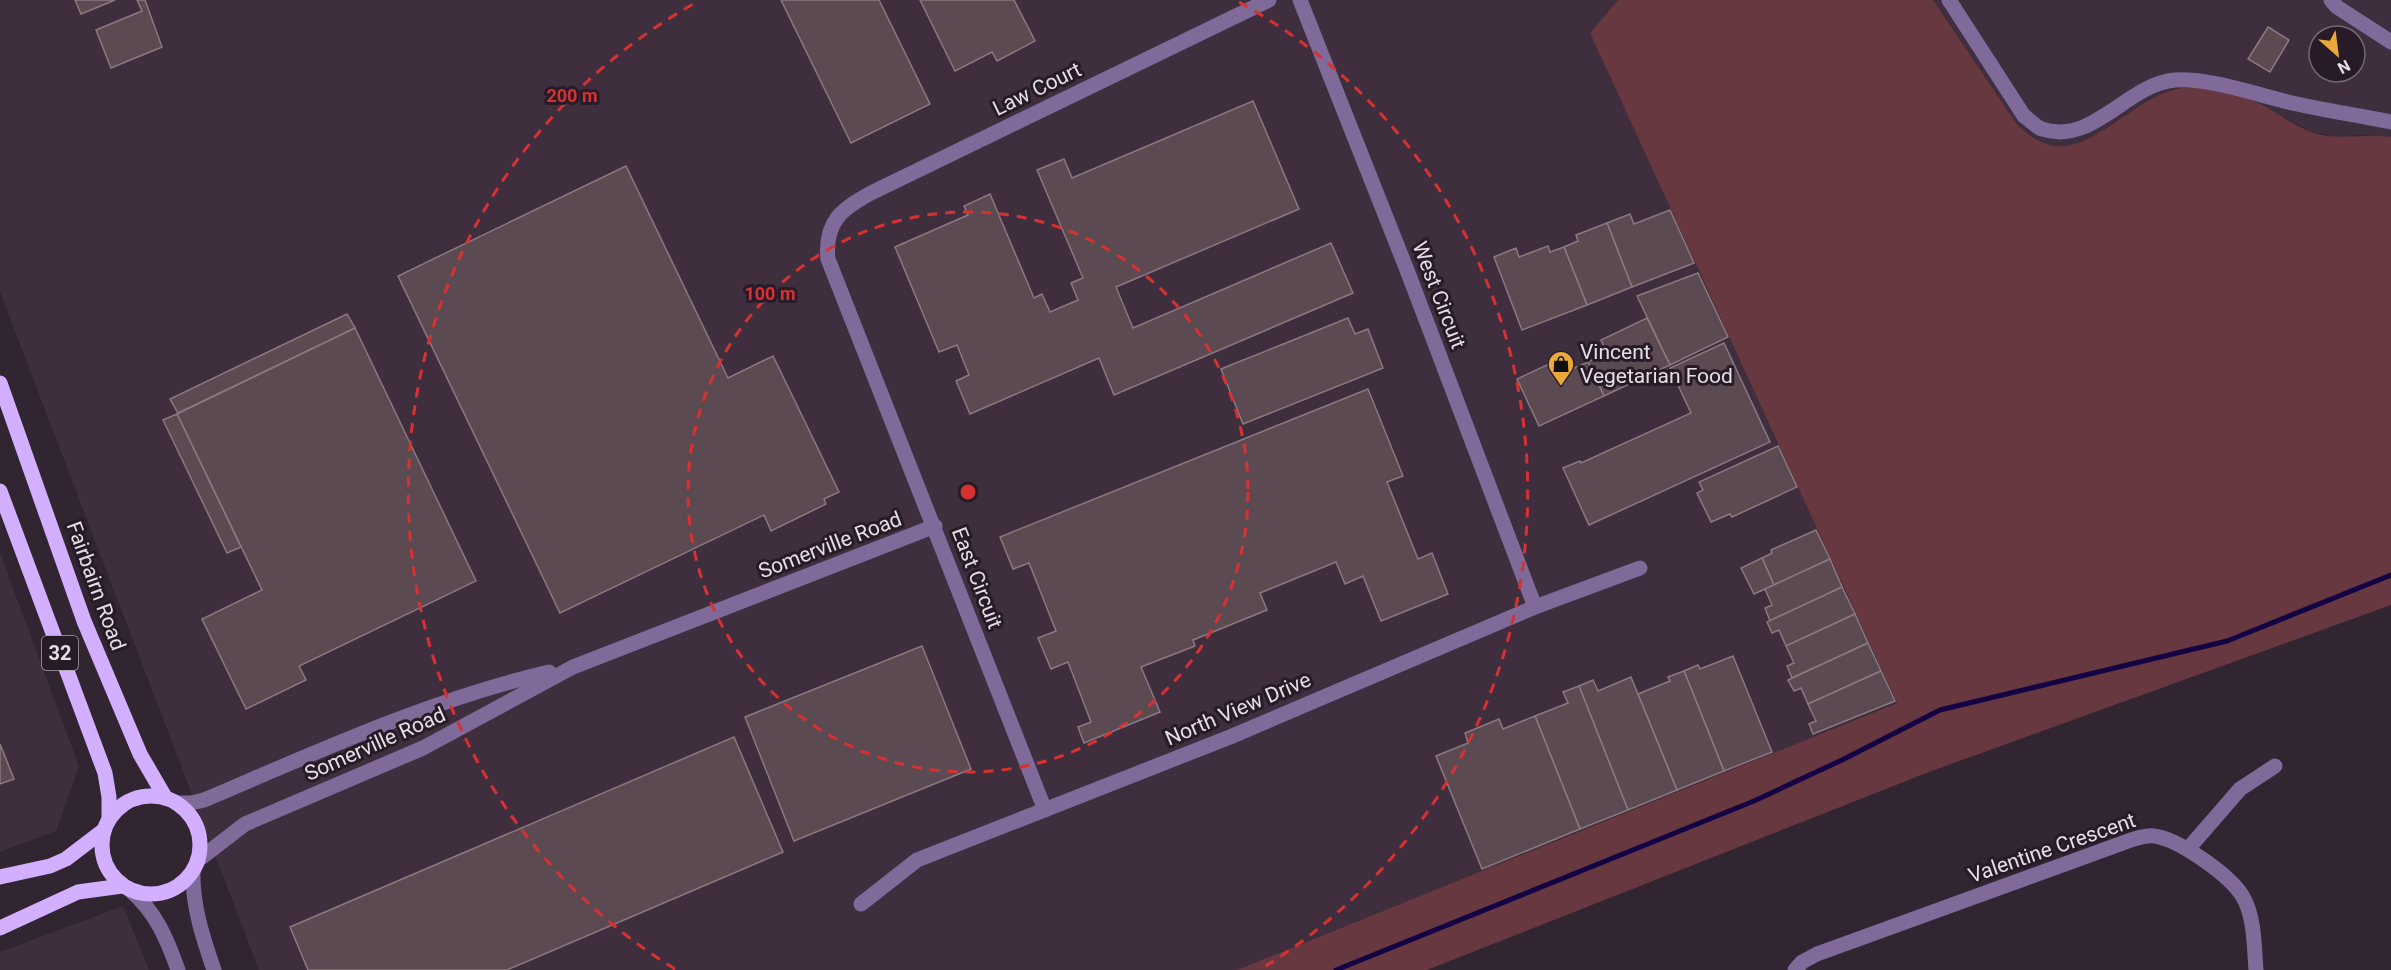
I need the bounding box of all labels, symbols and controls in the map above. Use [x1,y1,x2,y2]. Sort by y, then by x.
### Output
north arrow [2307,24,2367,84]
text: N [2334,56,2353,78]
street label: Law Court [989,57,1085,121]
text: 200 m [546,85,598,106]
street label: West Circuit [1408,238,1470,352]
text: 100 m [744,283,796,304]
place label: Vincent Vegetarian Food [1580,340,1733,388]
shop icon: Vincent Vegetarian Food [1546,349,1576,387]
centre of rings [958,482,978,502]
street label: Somerville Road [755,507,905,583]
street label: Fairbairn Road [62,518,130,654]
street label: East Circuit [947,524,1007,632]
road number: 32 [42,636,78,670]
street label: North View Drive [1162,667,1314,751]
street label: Somerville Road [301,702,449,786]
street label: Valentine Crescent [1965,808,2139,888]

